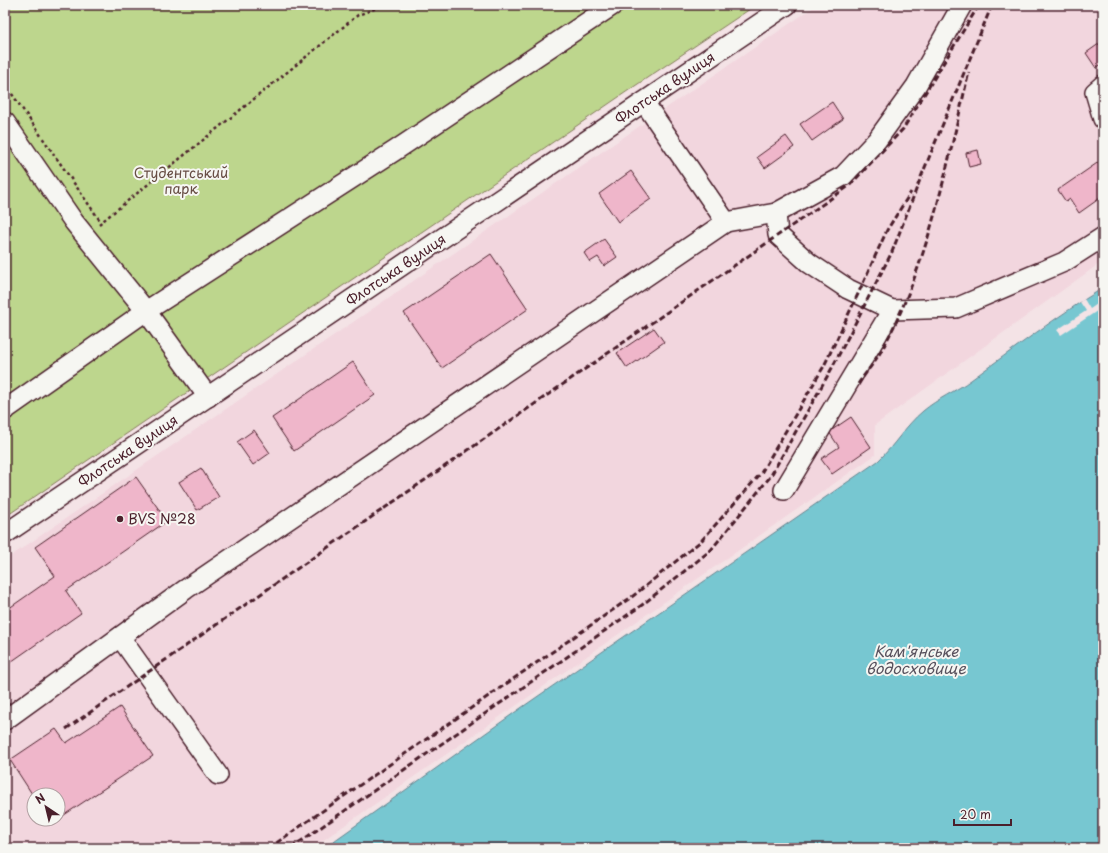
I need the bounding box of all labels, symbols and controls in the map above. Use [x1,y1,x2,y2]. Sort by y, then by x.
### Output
street label: Флотська вулиця [611,46,719,129]
park label: Студентський парк [134,162,228,199]
street label: Флотська вулиця [342,228,450,311]
street label: Флотська вулиця [74,409,182,492]
place label: BVS №28 [128,508,196,529]
marker: BVS №28 [115,514,125,524]
water label: Кам'янське водосховище [866,639,966,679]
north arrow [26,787,66,827]
text: N [32,789,49,808]
scale bar [954,801,1011,827]
text: 20 m [960,805,991,823]

